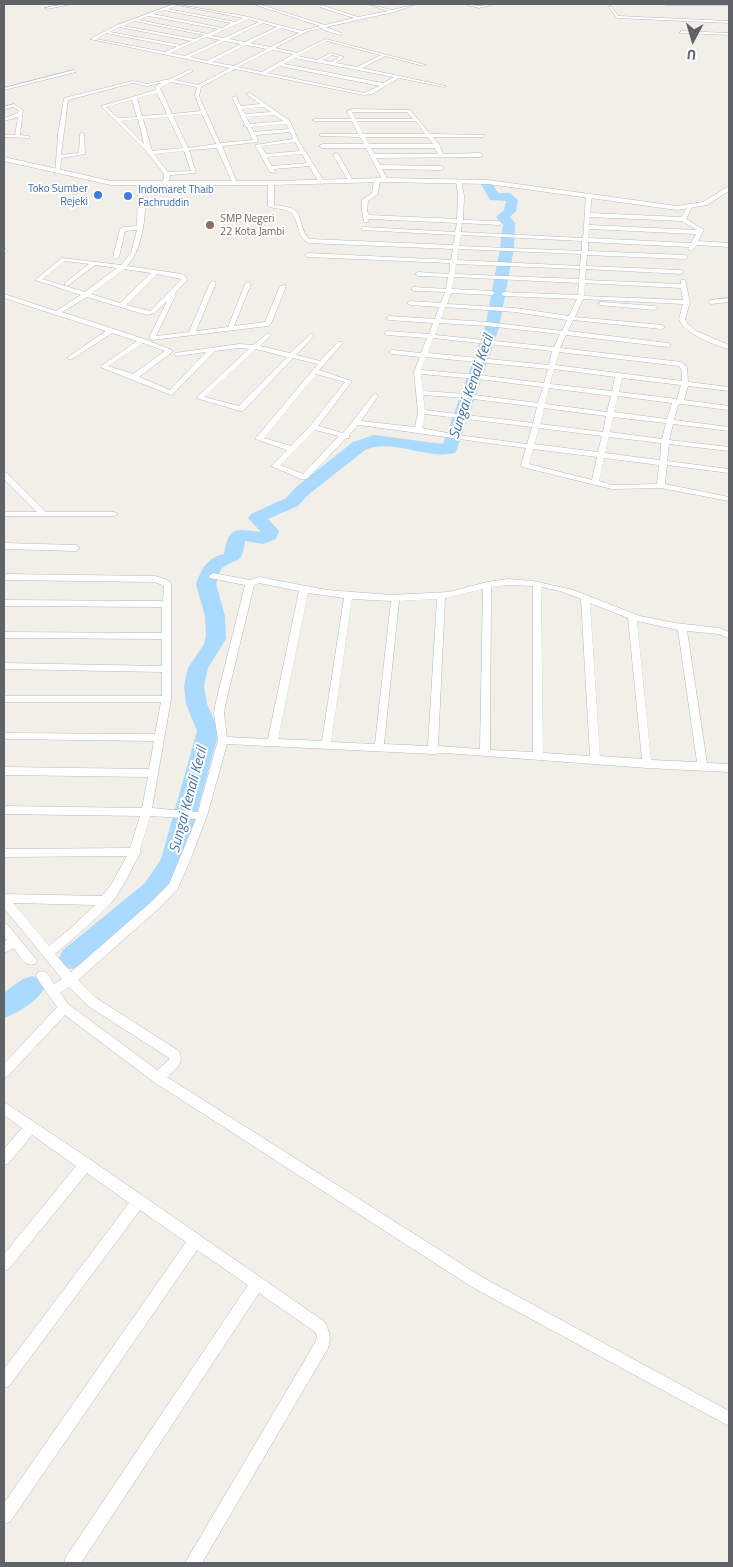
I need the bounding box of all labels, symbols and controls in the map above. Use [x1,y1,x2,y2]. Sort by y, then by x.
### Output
north arrow [668,15,718,65]
text: U [686,44,697,66]
place label: Toko Sumber Rejeki [28,182,88,208]
place label: Indomaret Thaib Fachruddin [138,183,214,209]
marker: Toko Sumber Rejeki [92,189,104,201]
marker: Indomaret Thaib Fachruddin [122,190,134,202]
place label: SMP Negeri 22 Kota Jambi [220,212,284,238]
marker: SMP Negeri 22 Kota Jambi [204,219,216,231]
water label: Sungai Kenali Kecil [446,332,498,442]
water label: Sungai Kenali Kecil [166,745,212,855]

